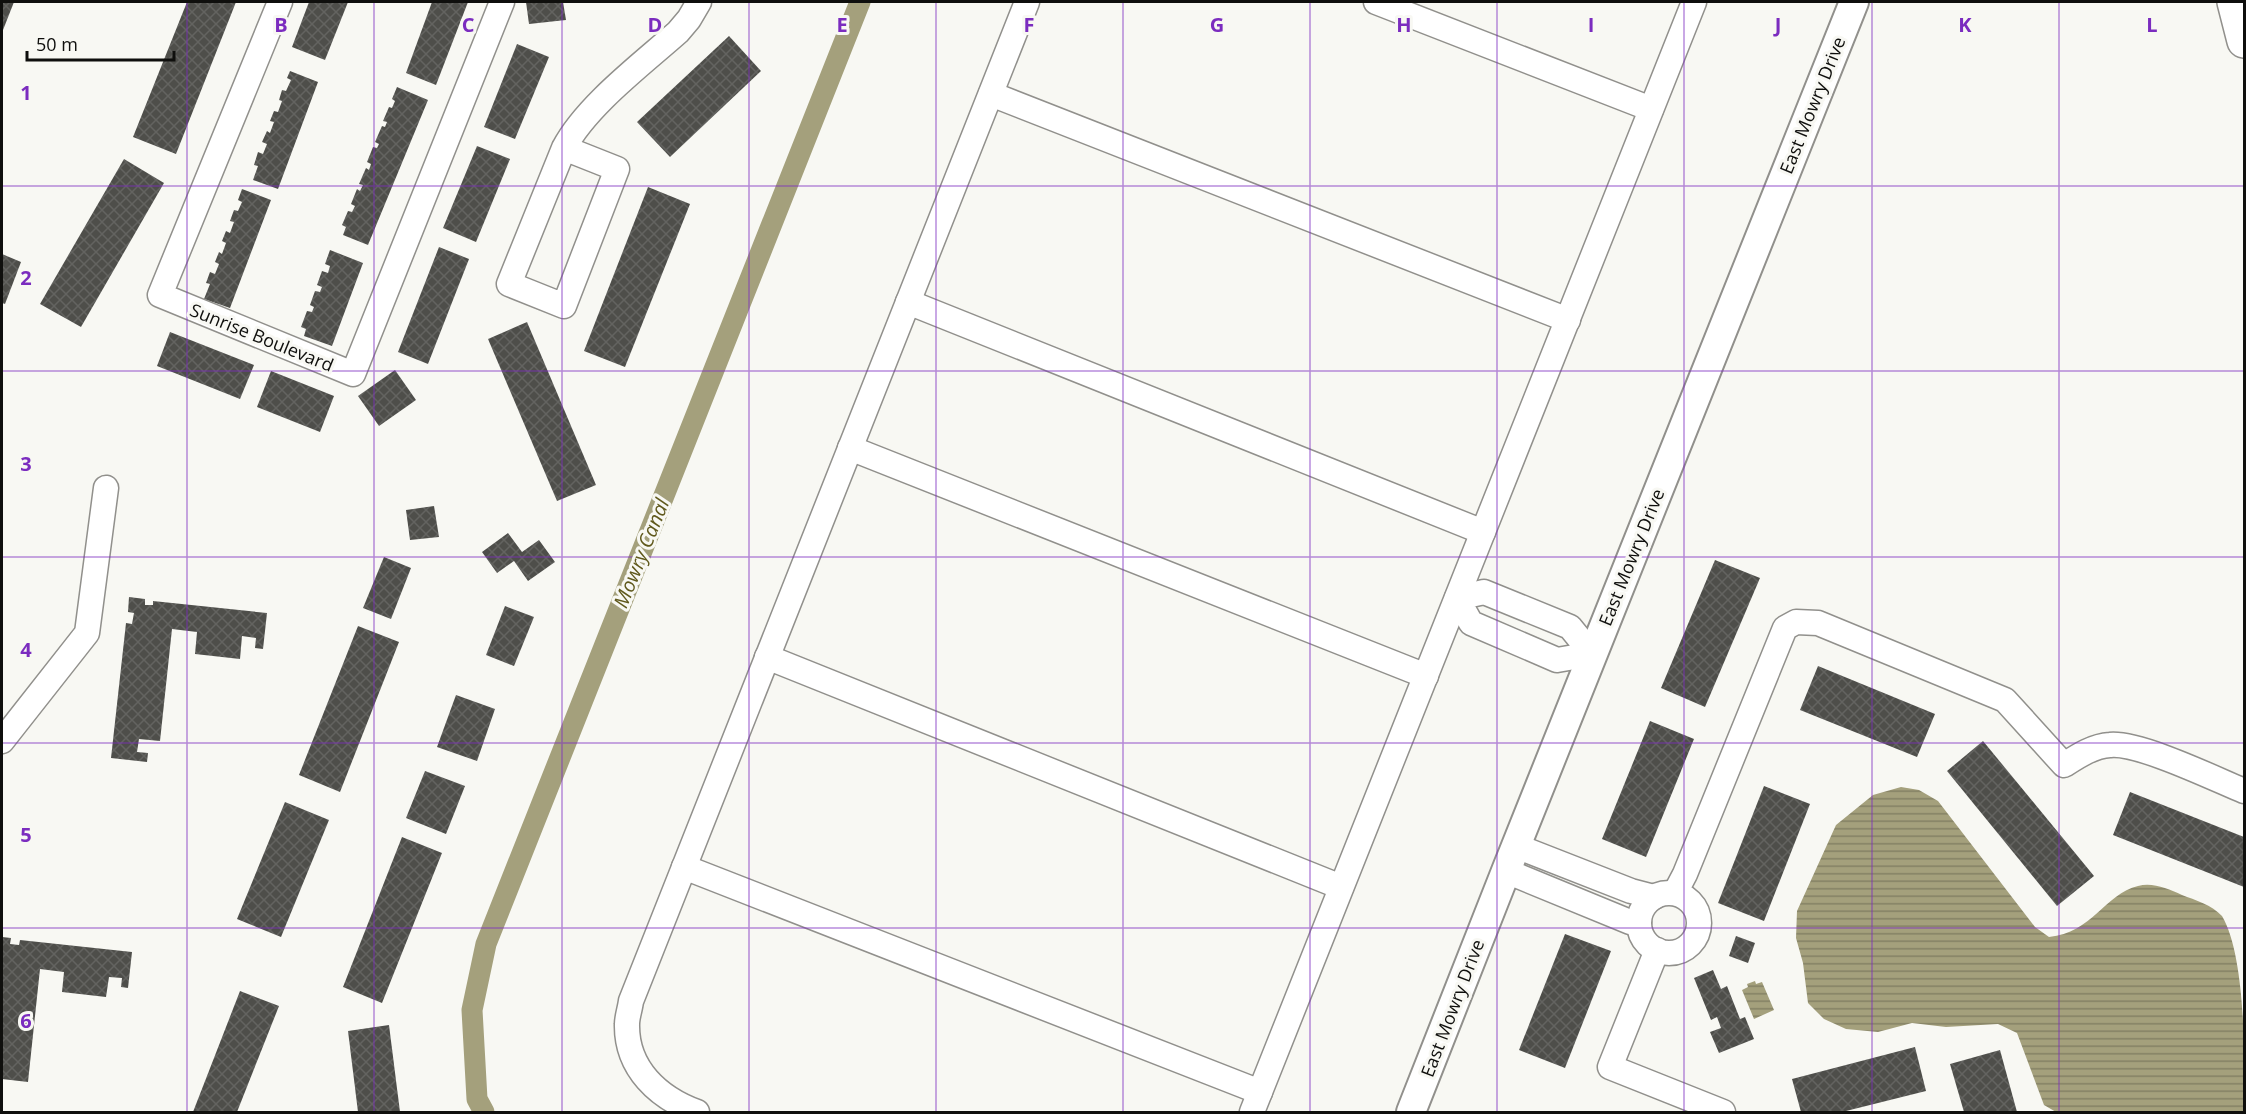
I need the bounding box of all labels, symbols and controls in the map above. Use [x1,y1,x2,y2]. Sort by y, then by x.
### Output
text: B [274,11,288,38]
text: C [462,11,475,38]
text: D [648,11,662,38]
text: E [836,11,848,38]
text: F [1024,11,1034,38]
text: G [1210,11,1224,38]
text: H [1396,11,1412,38]
text: I [1588,11,1594,38]
text: J [1773,11,1781,38]
text: K [1958,11,1972,38]
text: L [2146,11,2158,38]
scale bar [27,24,174,62]
text: 50 m [36,32,78,56]
street label: East Mowry Drive [1774,33,1850,177]
text: 1 [20,79,32,106]
text: 2 [20,264,32,291]
street label: Sunrise Boulevard [187,297,337,377]
text: 3 [20,450,32,477]
street label: East Mowry Drive [1593,485,1669,629]
water label: Mowry Canal [607,493,676,612]
text: 4 [20,636,32,663]
text: 5 [20,821,32,848]
street label: East Mowry Drive [1415,936,1489,1080]
text: 6 [20,1007,32,1034]

